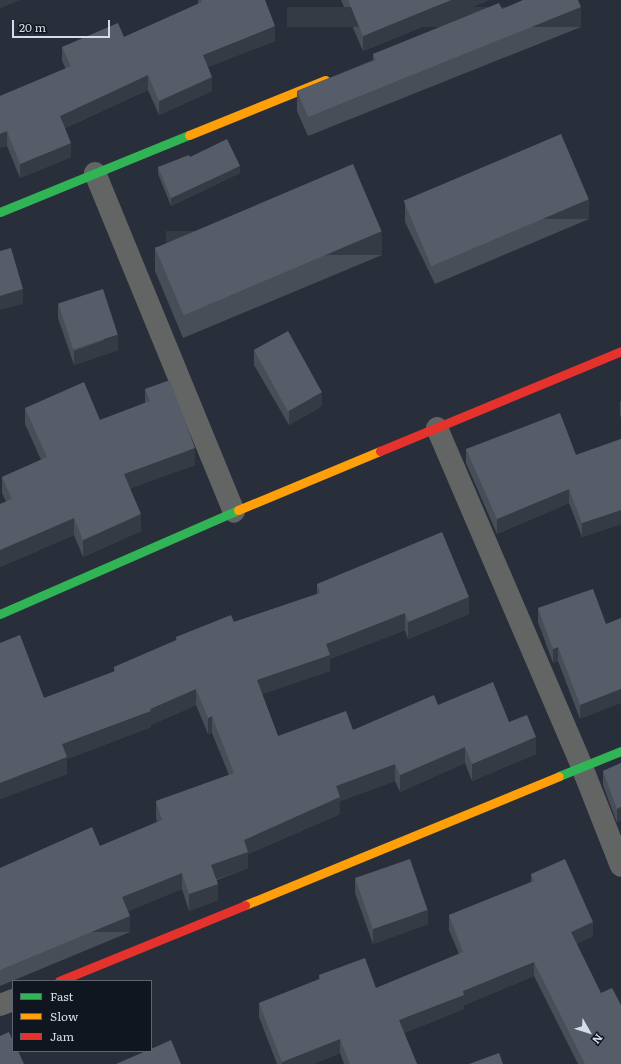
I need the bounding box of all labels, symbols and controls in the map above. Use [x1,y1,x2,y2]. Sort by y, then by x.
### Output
scale bar [14,12,112,38]
text: 20 m [19,18,46,36]
legend [12,980,152,1052]
text: Fast [50,987,73,1005]
text: Slow [50,1007,78,1025]
north arrow [569,1012,609,1052]
text: Jam [50,1027,74,1045]
text: N [589,1031,607,1048]

